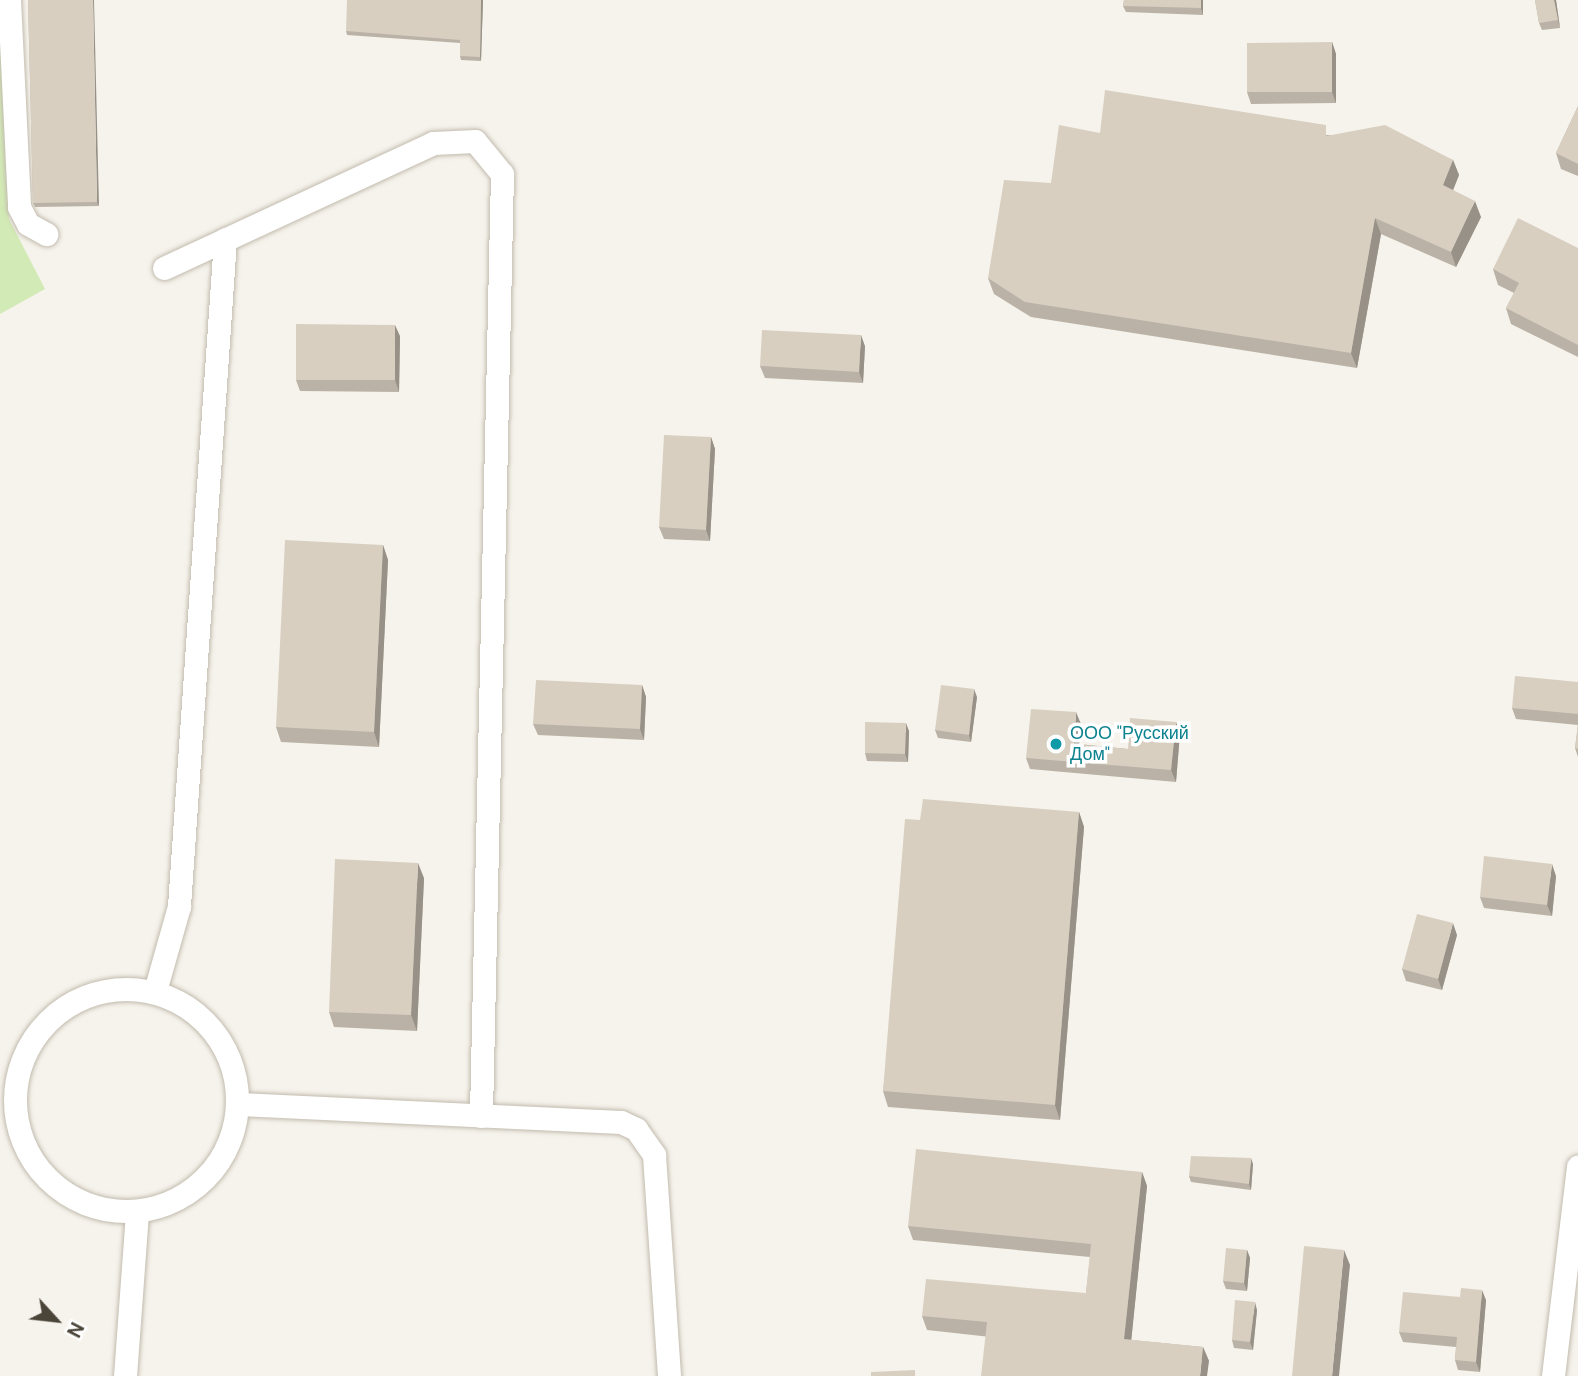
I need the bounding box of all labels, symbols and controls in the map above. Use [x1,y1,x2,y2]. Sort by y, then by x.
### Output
place label: ООО "Русский Дом" [1070,723,1189,766]
marker: ООО "Русский Дом" [1048,736,1064,752]
north arrow [21,1285,91,1355]
text: N [61,1318,89,1342]

